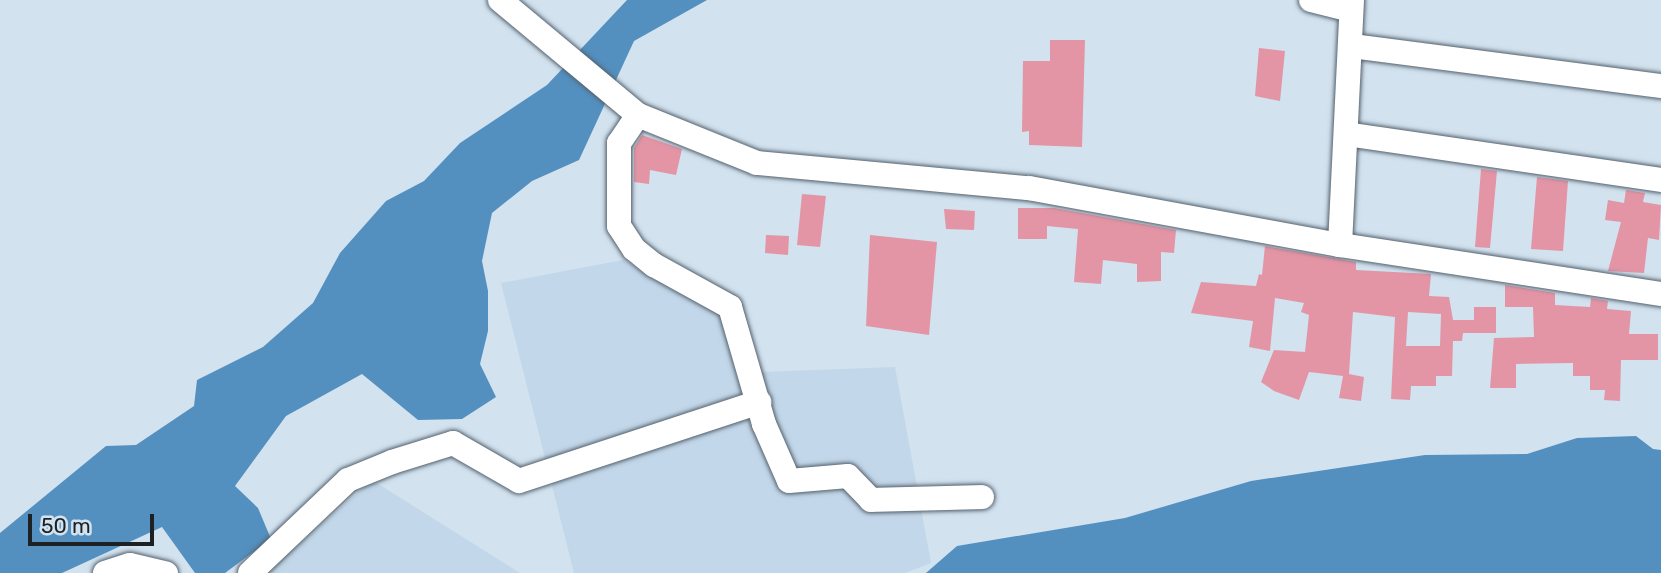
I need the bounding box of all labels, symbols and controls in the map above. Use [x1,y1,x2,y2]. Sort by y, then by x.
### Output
scale bar [32,500,158,544]
text: 50 m [41,513,91,538]

